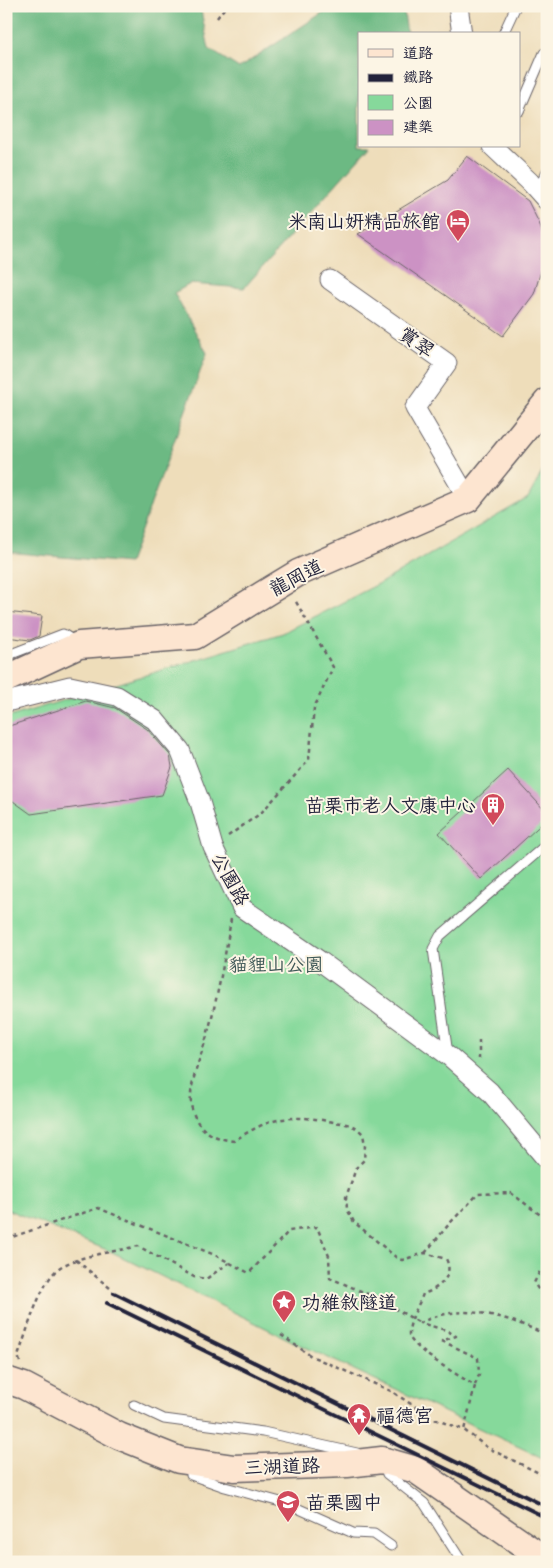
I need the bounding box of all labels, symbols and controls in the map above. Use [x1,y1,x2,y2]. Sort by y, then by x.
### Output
legend [358,32,520,148]
text: 道路 [403,44,433,62]
text: 鐵路 [403,68,433,86]
text: 公園 [403,94,433,112]
text: 建築 [403,118,433,136]
hotel icon: 米南山妍精品旅館 [445,208,471,242]
place label: 米南山妍精品旅館 [288,211,440,233]
street label: 賞翠 [395,323,438,363]
street label: 龍岡道 [266,555,327,601]
building icon: 苗栗市老人文康中心 [480,792,506,826]
place label: 苗栗市老人文康中心 [305,795,476,817]
street label: 公園路 [207,849,254,910]
park label: 貓貍山公園 [228,954,324,976]
place icon: 功維敘隧道 [271,1289,297,1323]
place label: 功維敘隧道 [302,1292,397,1314]
temple icon: 福德宮 [346,1402,372,1436]
place label: 福德宮 [376,1405,433,1427]
street label: 三湖道路 [244,1455,320,1479]
school or university icon: 苗栗國中 [275,1489,301,1523]
place label: 苗栗國中 [306,1492,382,1514]

